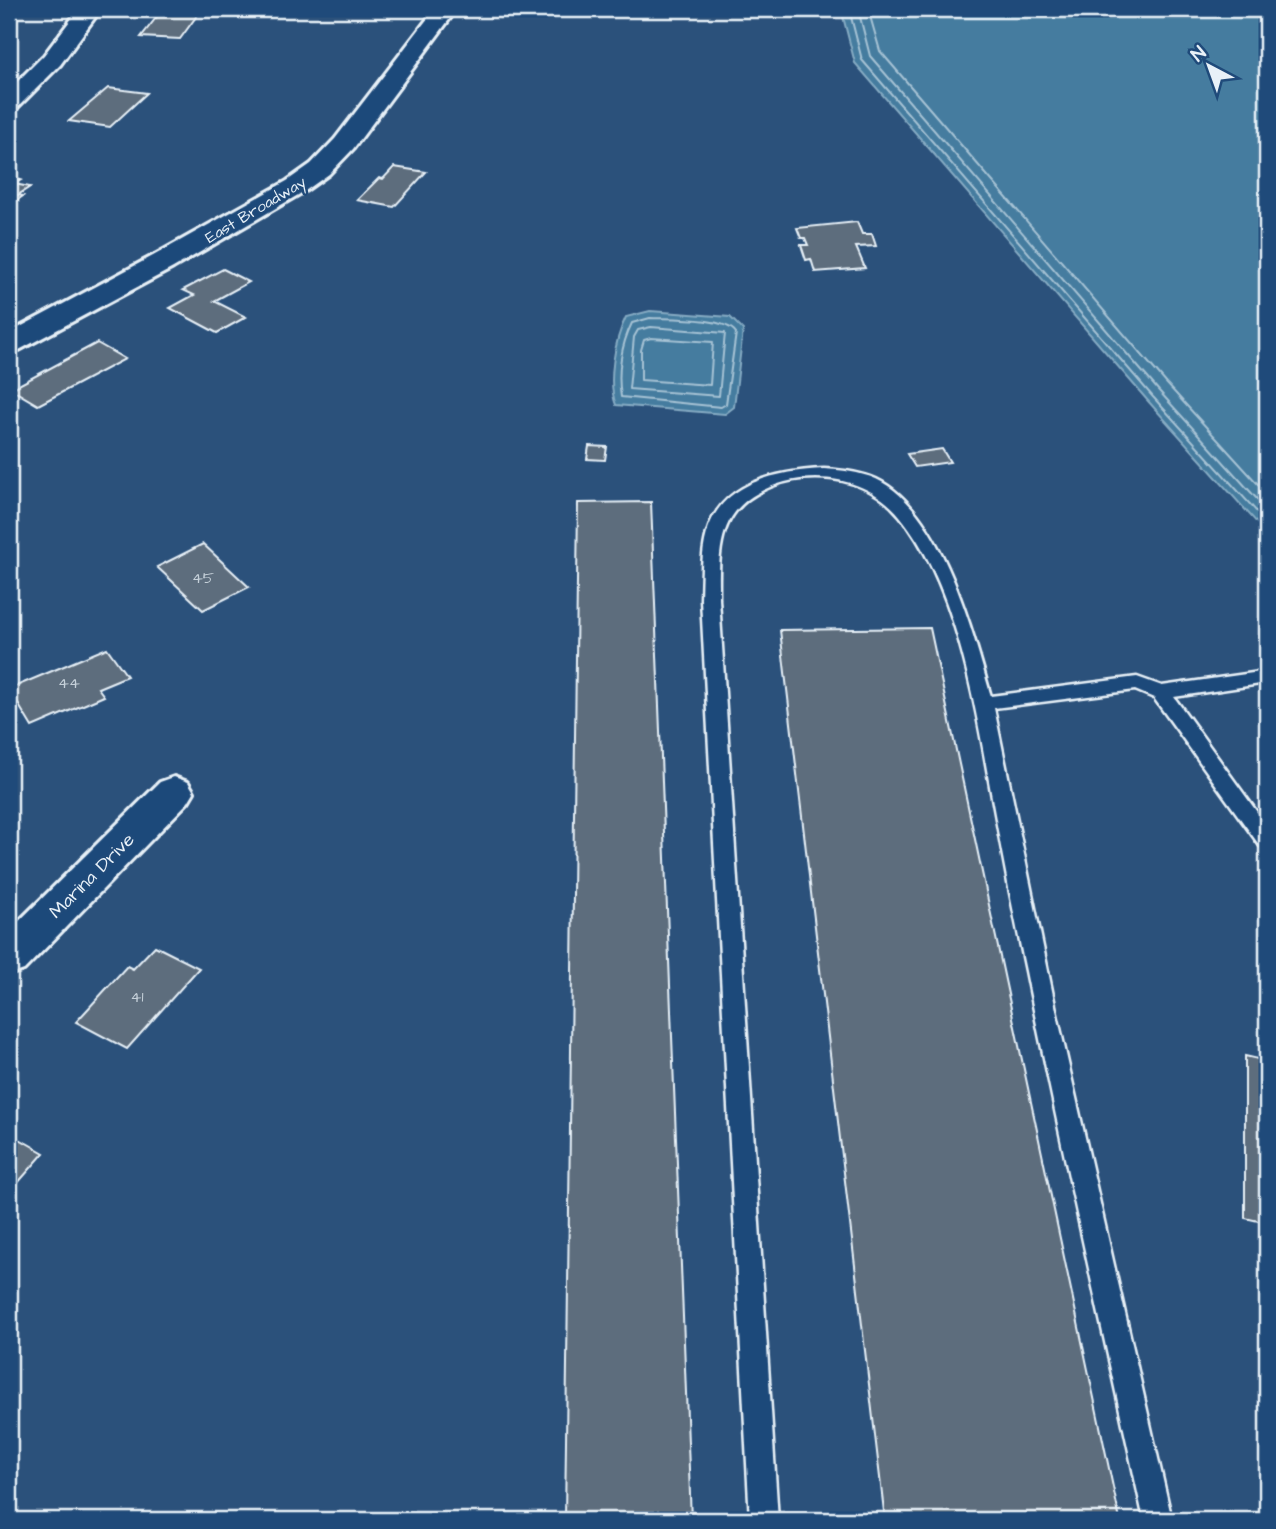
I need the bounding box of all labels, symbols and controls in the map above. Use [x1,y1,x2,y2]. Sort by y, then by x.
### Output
north arrow [1174,32,1244,102]
text: N [1185,40,1212,68]
street label: East Broadway [201,171,311,249]
house number: 45 [192,567,215,589]
house number: 44 [58,672,80,694]
street label: Marina Drive [43,827,141,925]
house number: 41 [131,986,143,1008]

